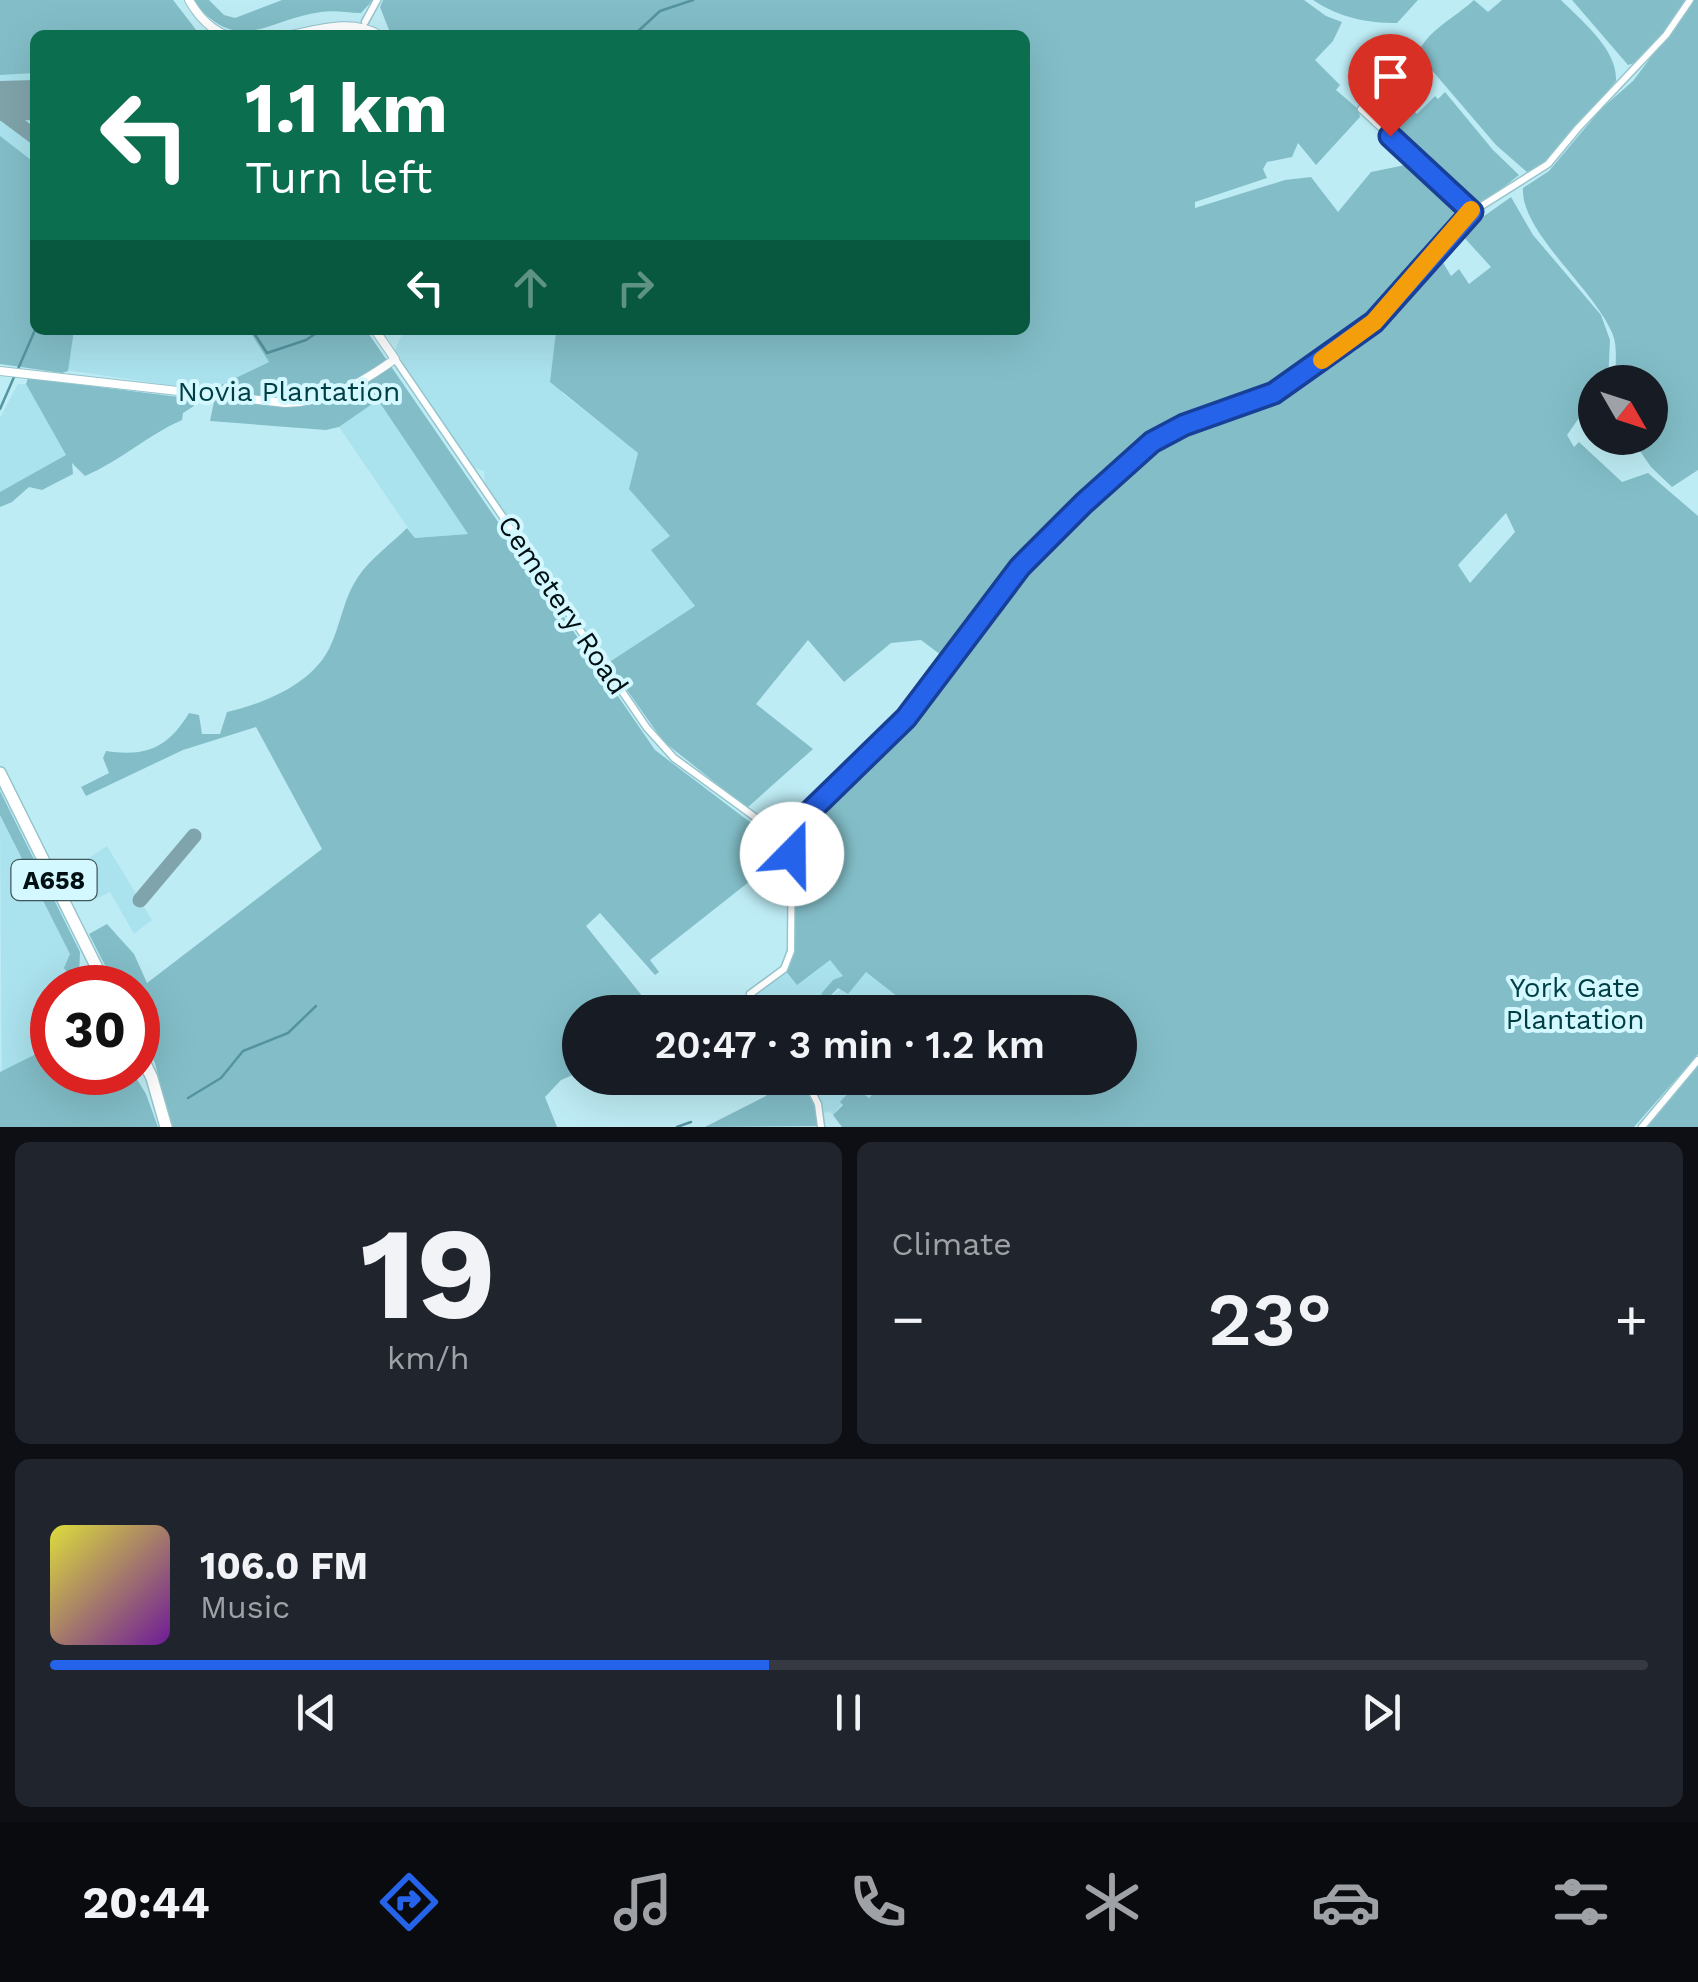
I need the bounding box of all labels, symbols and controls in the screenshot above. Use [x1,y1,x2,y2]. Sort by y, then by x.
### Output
pin [1348,34,1433,137]
icon: arrive [1363,49,1418,104]
text: 1.1 km [245,67,448,149]
icon: left [80,70,210,200]
text: Turn left [245,151,432,204]
icon: left [398,260,453,315]
icon: ahead [503,260,558,315]
icon: right [608,260,663,315]
north arrow [1578,365,1668,455]
map controls [1578,365,1668,455]
park label: Novia Plantation [178,375,400,408]
street label: Cemetery Road [491,509,635,701]
position arrow [740,802,844,906]
road number: A658 [12,860,96,900]
speed limit sign: 30 [30,965,160,1095]
park label: York Gate Plantation [1506,971,1644,1036]
text: 20:47 · 3 min · 1.2 km [654,1023,1045,1067]
text: 19 [360,1197,496,1350]
text: Climate [892,1225,1012,1263]
text: 23° [1207,1275,1332,1363]
text: − [892,1287,925,1351]
text: + [1615,1287,1648,1351]
text: km/h [387,1339,469,1377]
text: 106.0 FM [200,1544,368,1588]
text: Music [200,1588,290,1626]
icon: previous [289,1685,344,1740]
icon: pause [821,1685,876,1740]
icon: next [1354,1685,1409,1740]
icon: directions [374,1867,444,1937]
icon: music [608,1867,678,1937]
icon: phone [843,1867,913,1937]
icon: climate [1077,1867,1147,1937]
icon: car [1311,1867,1381,1937]
icon: filters [1546,1867,1616,1937]
text: 20:44 [82,1876,210,1929]

